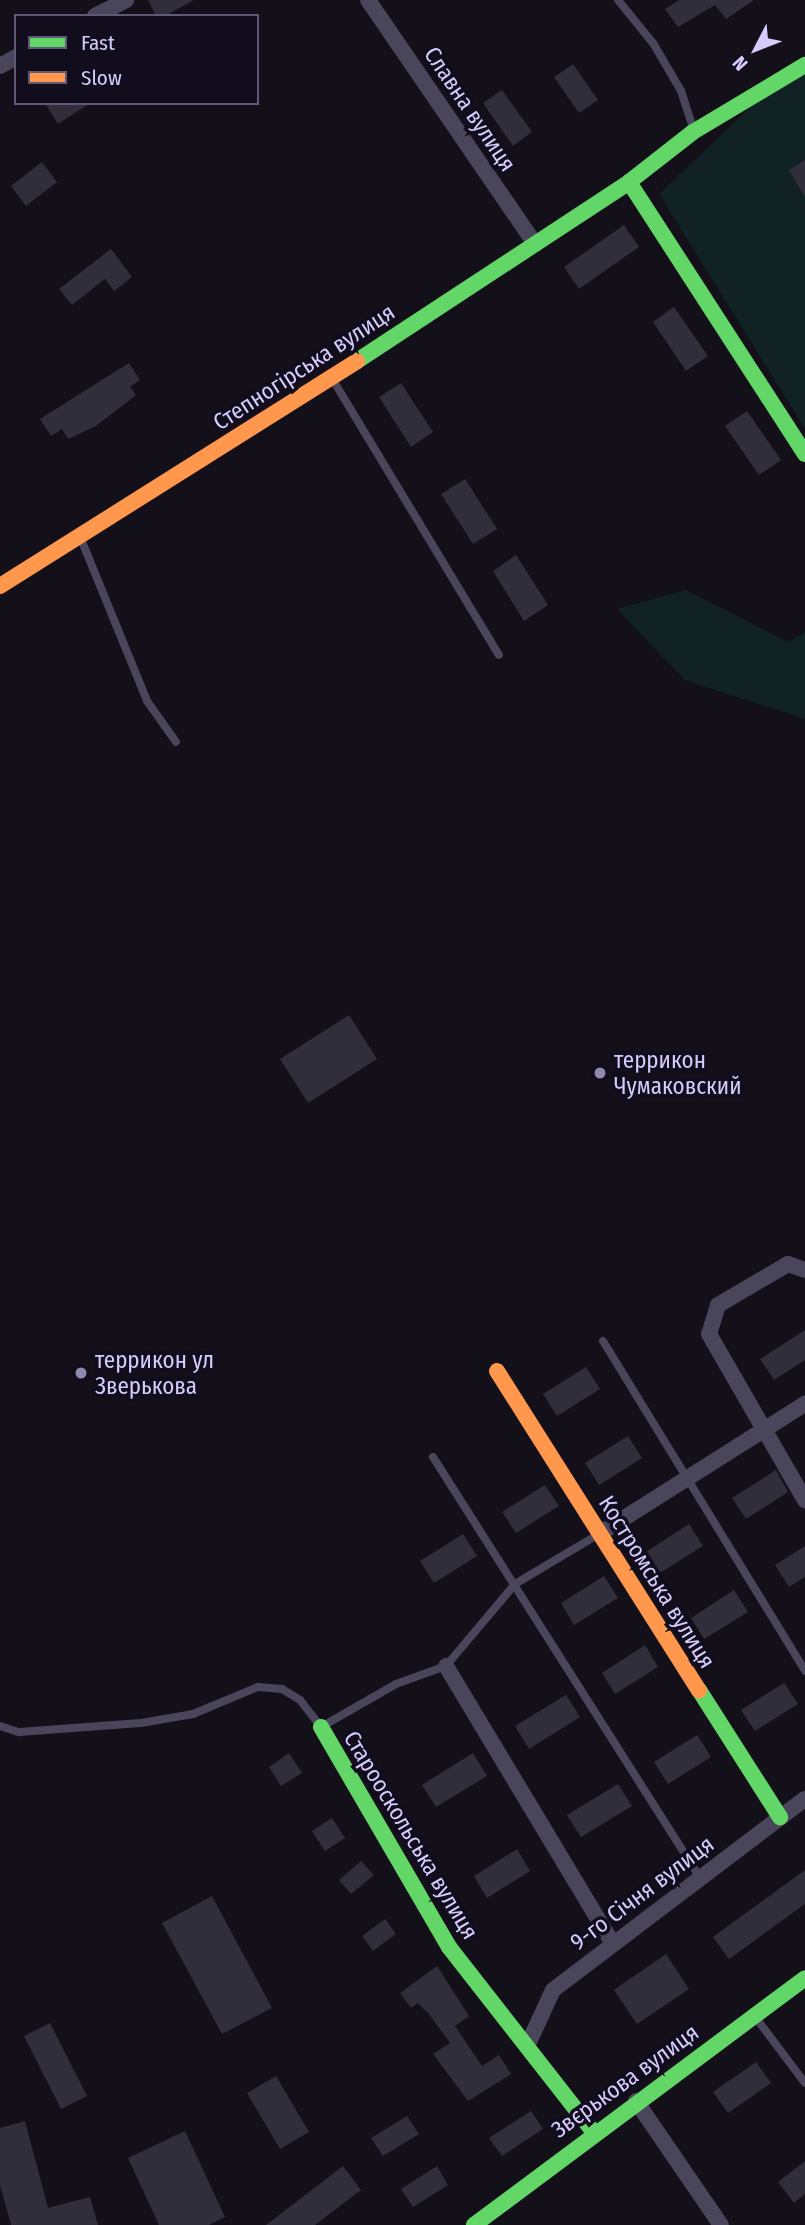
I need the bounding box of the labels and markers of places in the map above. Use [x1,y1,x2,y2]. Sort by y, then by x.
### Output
place label: террикон Чумаковский [614,1046,742,1100]
marker: террикон Чумаковский [592,1065,608,1081]
place label: террикон ул Зверькова [95,1346,214,1400]
marker: террикон ул Зверькова [73,1365,89,1381]

